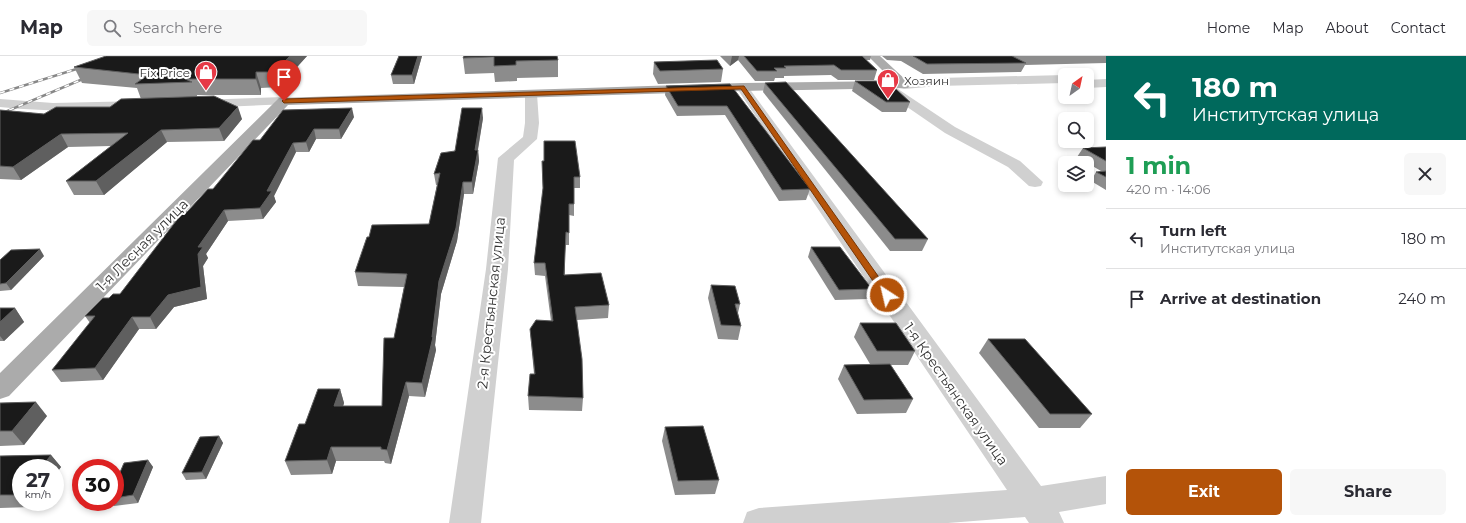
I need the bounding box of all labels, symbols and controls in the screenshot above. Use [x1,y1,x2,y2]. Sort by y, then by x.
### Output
search box [87,10,367,46]
text: Map [20,16,63,39]
icon: search [101,17,123,39]
text: Search here [133,18,222,37]
text: Home [1207,19,1250,37]
text: Map [1272,19,1303,37]
text: About [1325,19,1369,37]
text: Contact [1391,19,1446,37]
shop icon: Fix Price [193,59,219,92]
pin [267,60,301,101]
place label: Fix Price [139,65,190,80]
icon: arrive [273,66,295,88]
shop icon: Хозяин [875,67,901,100]
north arrow [1058,68,1094,104]
map controls [1058,68,1094,192]
text: 180 m [1192,70,1278,104]
icon: left [1126,72,1178,124]
place label: Хозяин [904,73,949,88]
text: Институтская улица [1192,104,1379,126]
button: search [1058,112,1094,148]
text: 1 min [1126,151,1191,180]
button: close [1404,153,1446,195]
button: layers [1058,156,1094,192]
text: 420 m · 14:06 [1126,181,1210,197]
street label: 1-я Лесная улица [92,195,192,295]
street label: 2-я Крестьянская улица [473,216,509,390]
text: Turn left [1160,221,1227,240]
icon: left [1126,228,1148,250]
text: 180 m [1401,229,1446,248]
text: Институтская улица [1160,240,1295,256]
position arrow [866,274,908,316]
icon: arrive [1126,288,1148,310]
text: Arrive at destination [1160,289,1321,308]
text: 240 m [1398,289,1446,308]
street label: 1-я Крестьянская улица [900,319,1012,469]
speed limit sign: 30 [72,459,124,511]
text: 27 [26,468,50,492]
button: Exit [1126,469,1282,515]
button: Share [1290,469,1446,515]
text: km/h [25,488,51,501]

